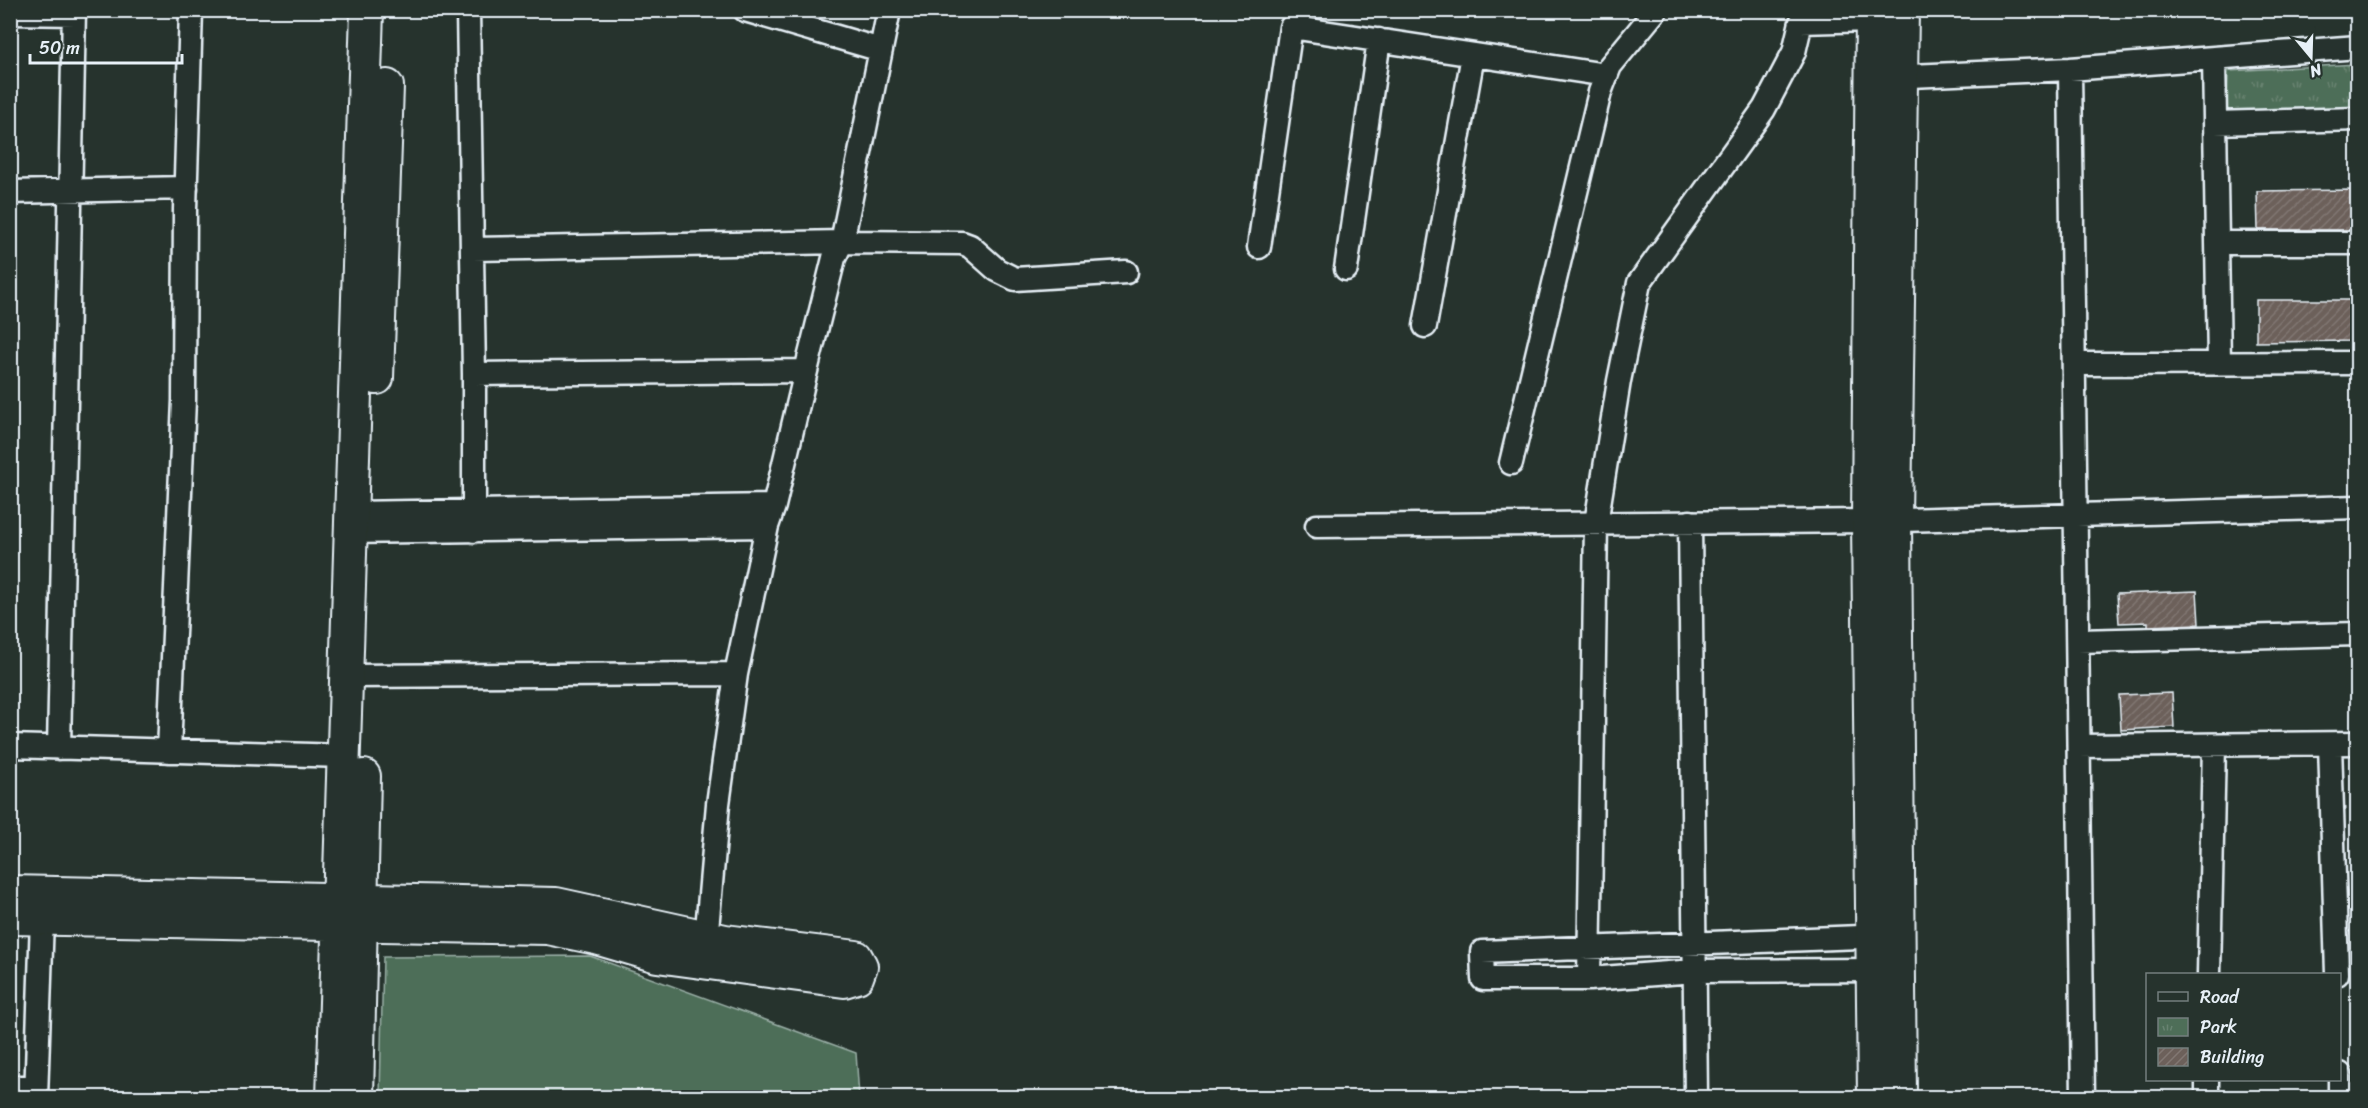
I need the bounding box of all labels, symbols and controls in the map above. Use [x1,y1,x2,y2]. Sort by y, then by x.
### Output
scale bar [30,27,182,65]
north arrow [2281,27,2341,87]
text: 50 m [39,32,80,64]
text: N [2305,55,2327,87]
legend [2146,973,2341,1081]
text: Road [2200,981,2240,1013]
text: Park [2200,1011,2237,1043]
text: Building [2200,1041,2264,1073]

